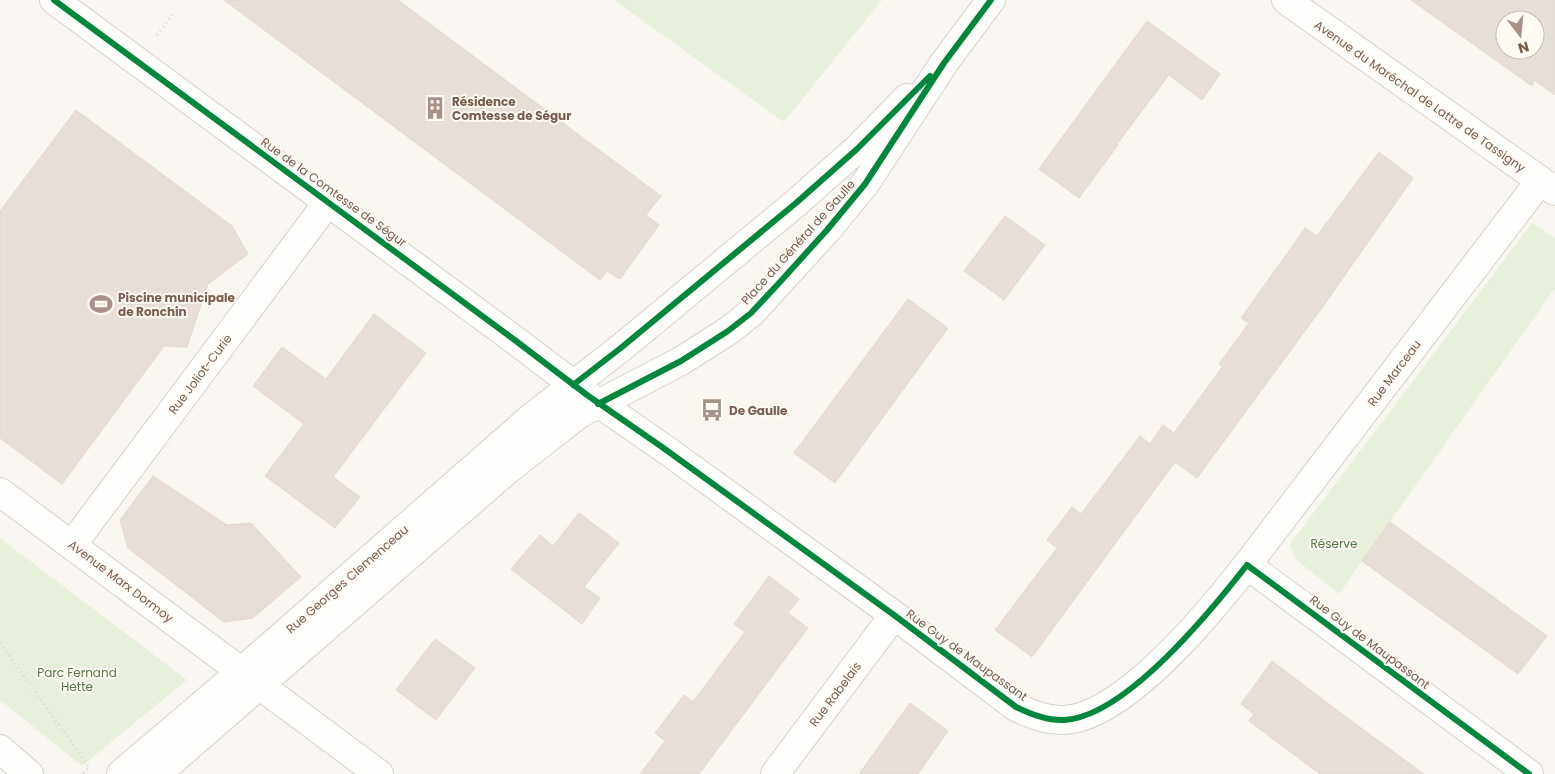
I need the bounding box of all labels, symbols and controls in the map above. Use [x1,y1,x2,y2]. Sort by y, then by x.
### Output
north arrow [1495,10,1545,60]
street label: Avenue du Maréchal de Lattre de Tassigny [1311,16,1529,176]
text: N [1516,36,1531,59]
place label: Résidence Comtesse de Ségur [452,93,571,124]
building icon: Résidence Comtesse de Ségur [422,95,448,121]
street label: Rue de la Comtesse de Ségur [258,133,411,251]
street label: Place du Général de Gaulle [737,176,859,308]
place label: Piscine municipale de Ronchin [118,289,236,320]
sports icon: Piscine municipale de Ronchin [88,291,114,317]
street label: Rue Joliot-Curie [164,331,236,417]
street label: Rue Marceau [1363,336,1425,410]
bus stop icon: De Gaulle [699,397,725,423]
place label: De Gaulle [729,402,788,419]
street label: Rue Georges Clemenceau [282,521,412,637]
park label: Réserve [1310,535,1358,552]
street label: Avenue Marx Dormoy [65,536,177,626]
street label: Rue Guy de Maupassant [1306,591,1434,693]
street label: Rue Guy de Maupassant [903,605,1031,705]
street label: Rue Rabelais [805,658,865,730]
park label: Parc Fernand Hette [37,664,117,695]

